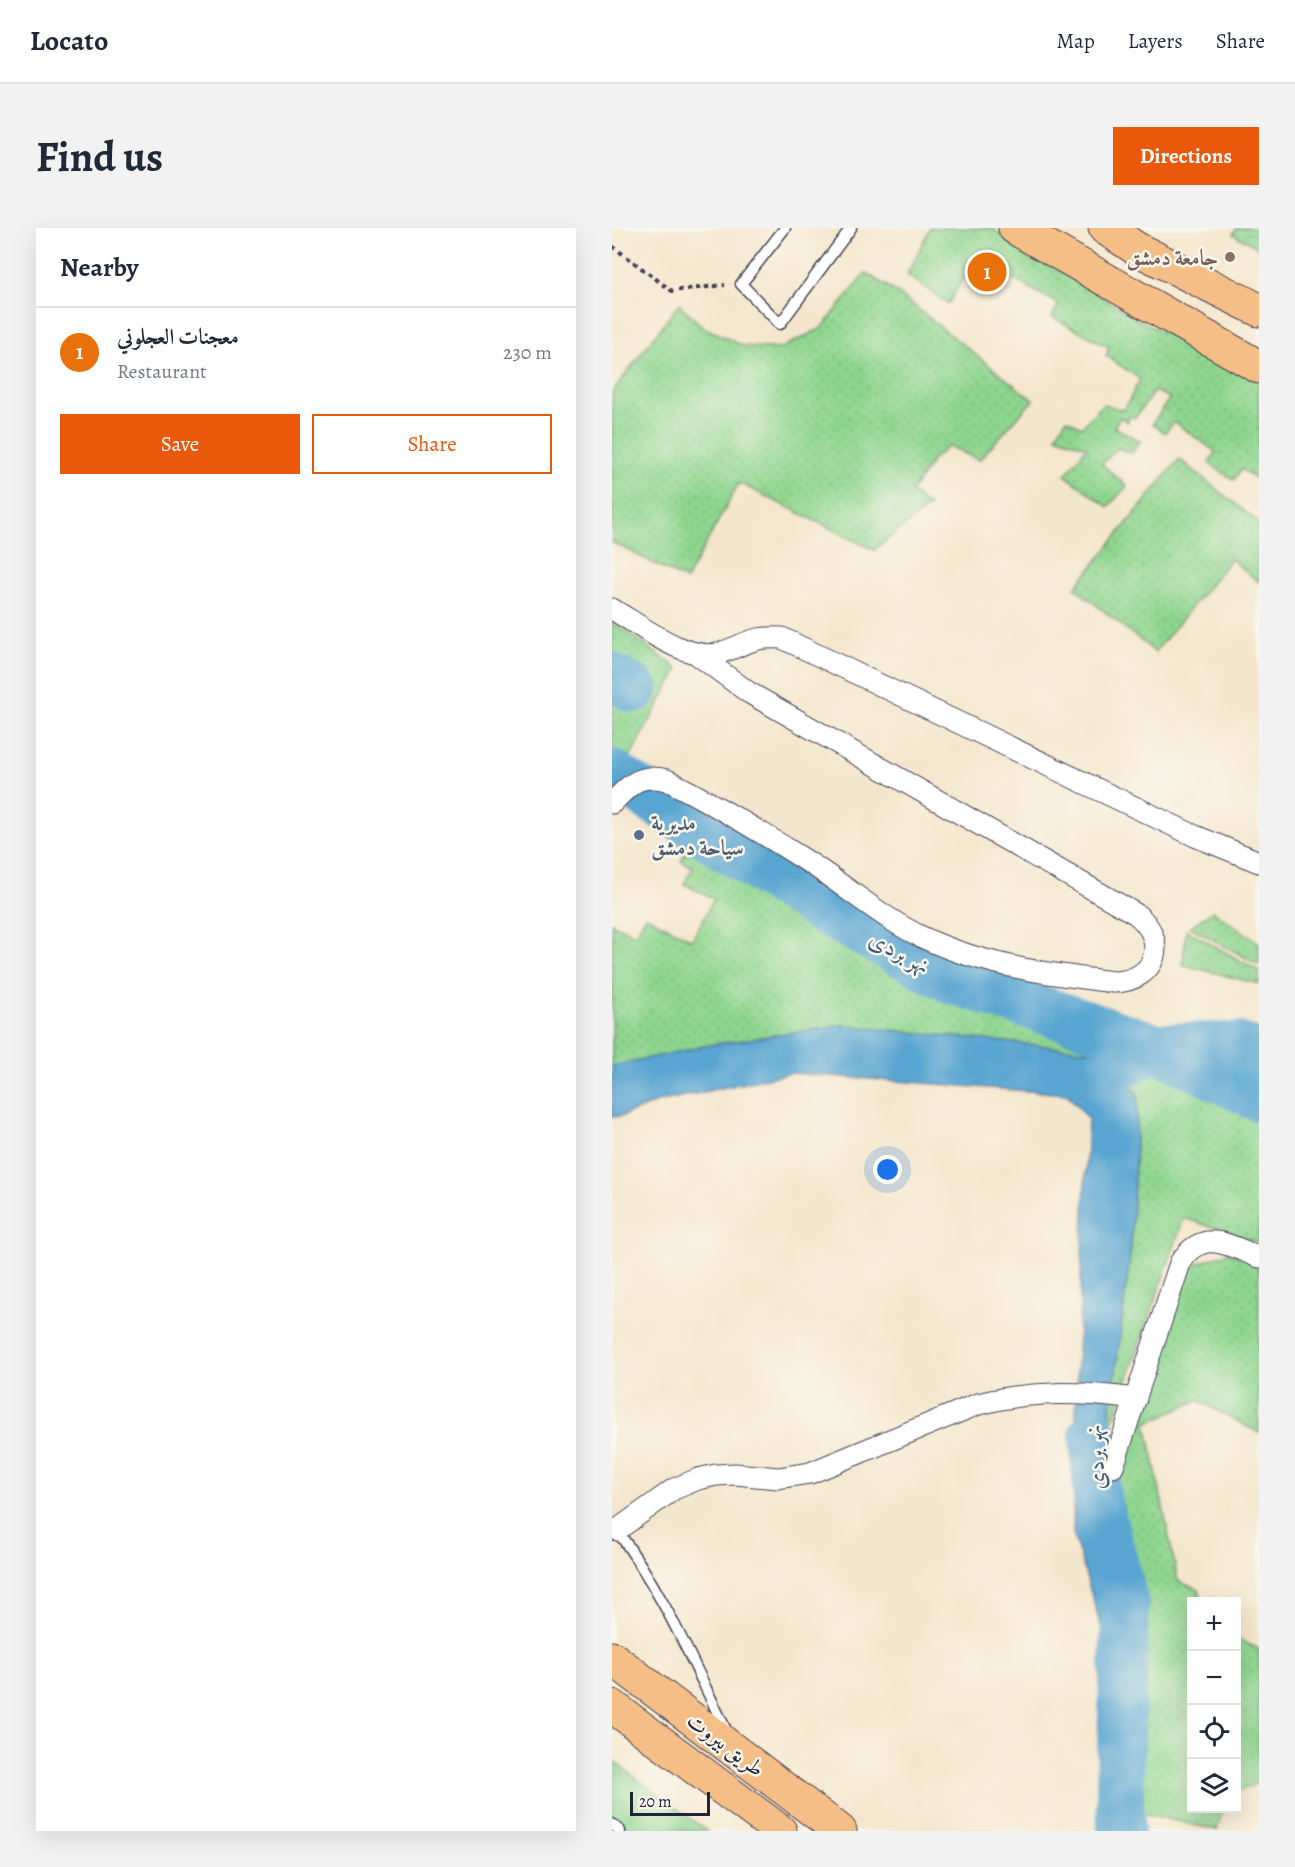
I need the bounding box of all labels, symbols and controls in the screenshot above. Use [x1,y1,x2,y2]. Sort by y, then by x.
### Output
text: Locato [30,22,108,60]
text: Map [1056,27,1095,55]
text: Layers [1128,27,1183,55]
text: Share [1216,27,1265,55]
button: Directions [1113,127,1259,185]
text: Find us [36,128,163,185]
place label: جامعة دمشق [1127,243,1218,273]
text: Nearby [60,250,139,285]
pin: 1 [968,250,1006,294]
marker: جامعة دمشق [1223,250,1237,264]
text: معجنات العجلوني [117,322,239,352]
text: 1 [76,339,83,366]
text: 230 m [503,339,552,366]
text: Restaurant [117,358,207,385]
button: Save [60,414,300,474]
button: Share [312,414,552,474]
place label: مديرية سياحة دمشق [651,808,744,863]
marker: مديرية سياحة دمشق [632,828,646,842]
water label: نهر بردى [864,922,936,982]
your location [873,1155,902,1184]
water label: نهر بردى [1077,1423,1113,1491]
map controls [1187,1597,1241,1813]
button: + [1187,1597,1241,1651]
button: − [1187,1651,1241,1705]
button: locate [1187,1705,1241,1759]
street label: طريق بيروت [680,1706,770,1784]
button: layers [1187,1759,1241,1813]
scale bar [630,1789,710,1816]
text: 20 m [639,1791,672,1813]

